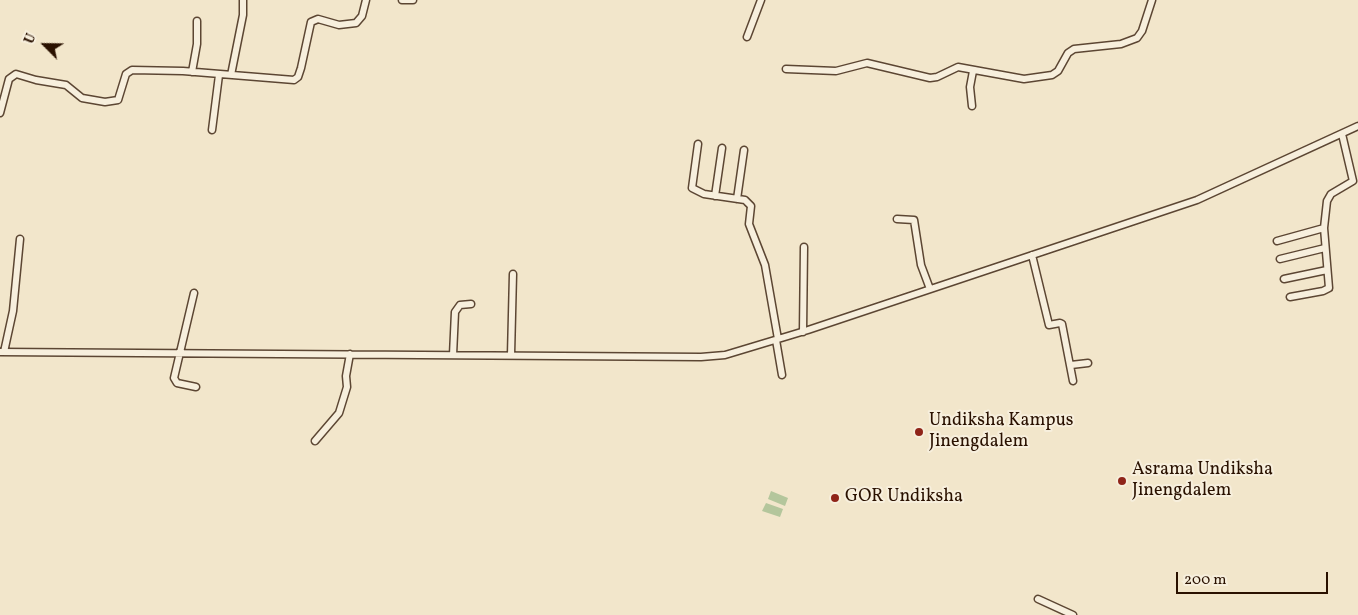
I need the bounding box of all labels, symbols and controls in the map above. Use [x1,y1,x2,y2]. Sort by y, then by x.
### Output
north arrow [20,20,70,70]
text: U [20,31,41,47]
place label: Undiksha Kampus Jinengdalem [929,411,1074,454]
marker: Undiksha Kampus Jinengdalem [913,426,925,438]
place label: Asrama Undiksha Jinengdalem [1132,460,1273,502]
marker: Asrama Undiksha Jinengdalem [1116,475,1128,487]
place label: GOR Undiksha [845,487,963,509]
marker: GOR Undiksha [829,492,841,504]
scale bar [1178,562,1330,594]
text: 200 m [1184,570,1227,591]

